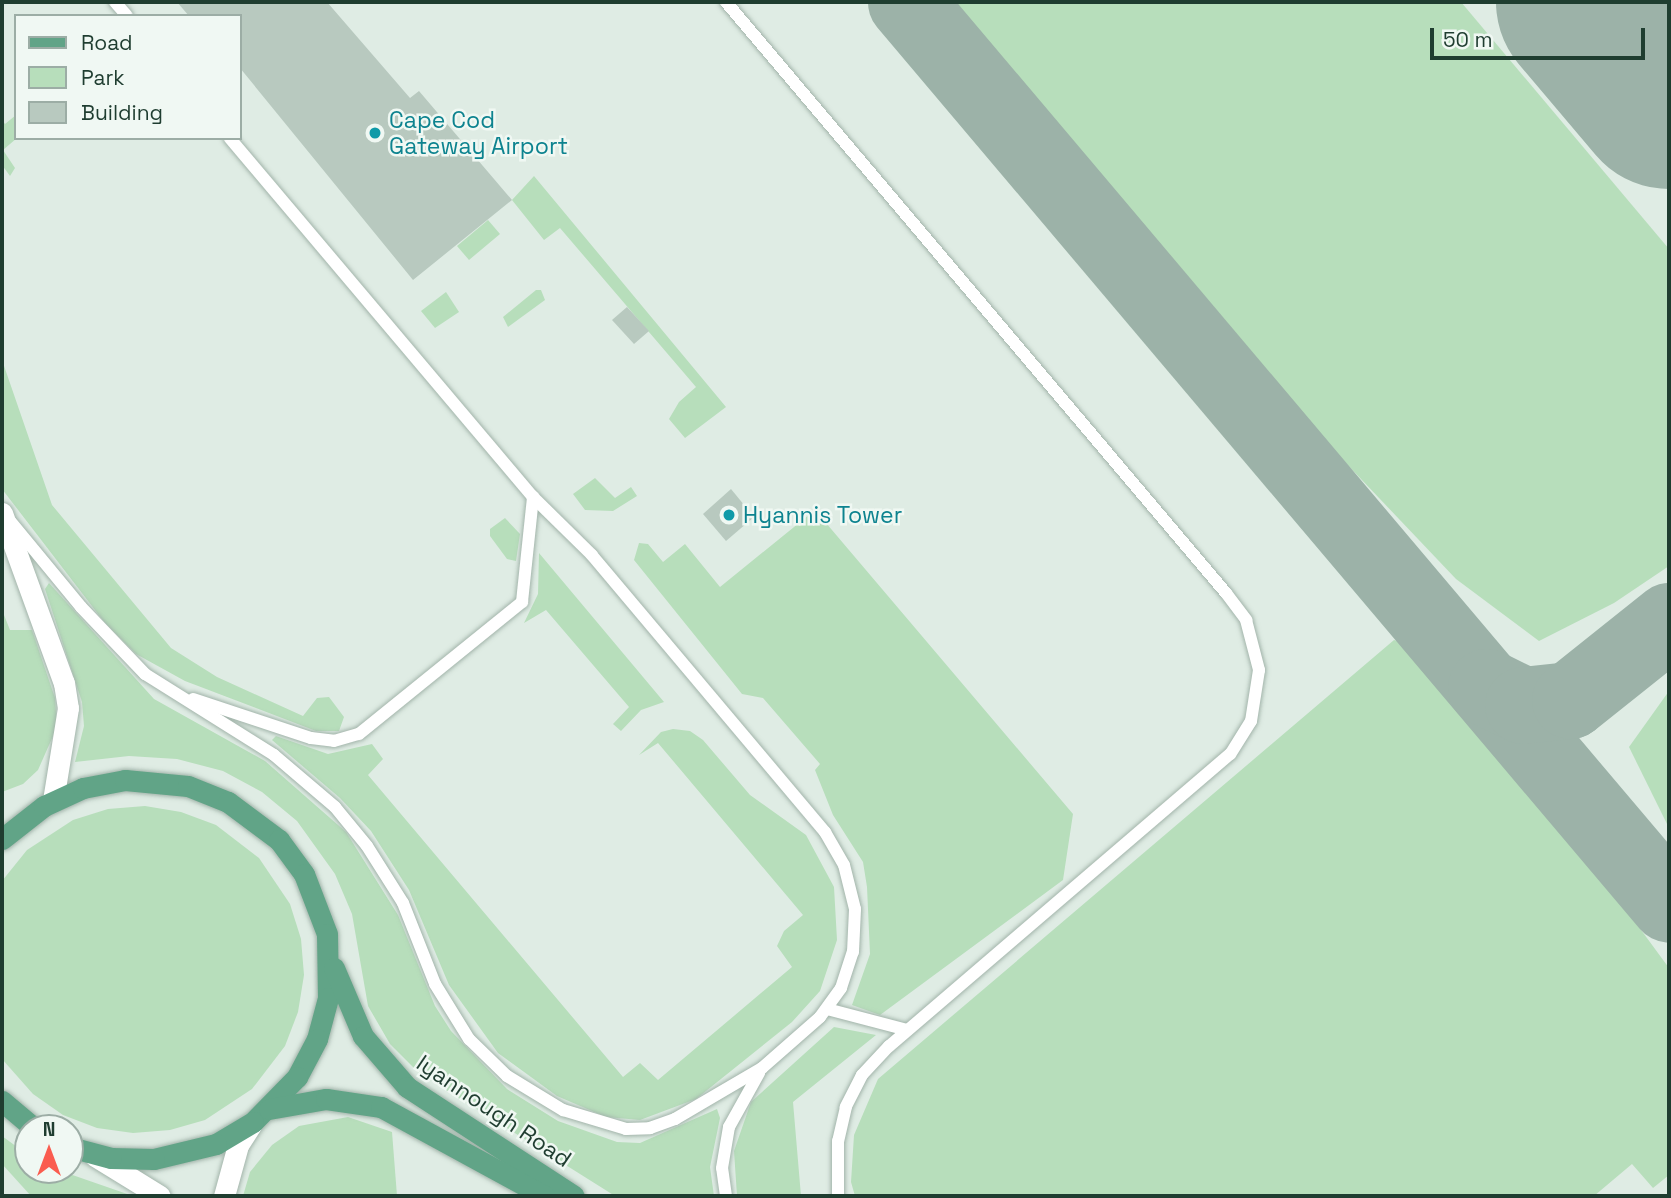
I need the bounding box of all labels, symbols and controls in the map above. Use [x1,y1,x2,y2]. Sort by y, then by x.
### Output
legend [14,14,242,140]
scale bar [1433,14,1648,58]
text: 50 m [1443,26,1493,53]
text: Road [81,29,133,56]
text: Park [81,64,125,91]
text: Building [81,99,163,126]
place label: Cape Cod Gateway Airport [389,106,568,160]
marker: Cape Cod Gateway Airport [367,125,383,141]
place label: Hyannis Tower [743,501,903,529]
marker: Hyannis Tower [721,507,737,523]
street label: Iyannough Road [411,1049,577,1173]
north arrow [14,1114,84,1184]
text: N [43,1117,55,1142]

